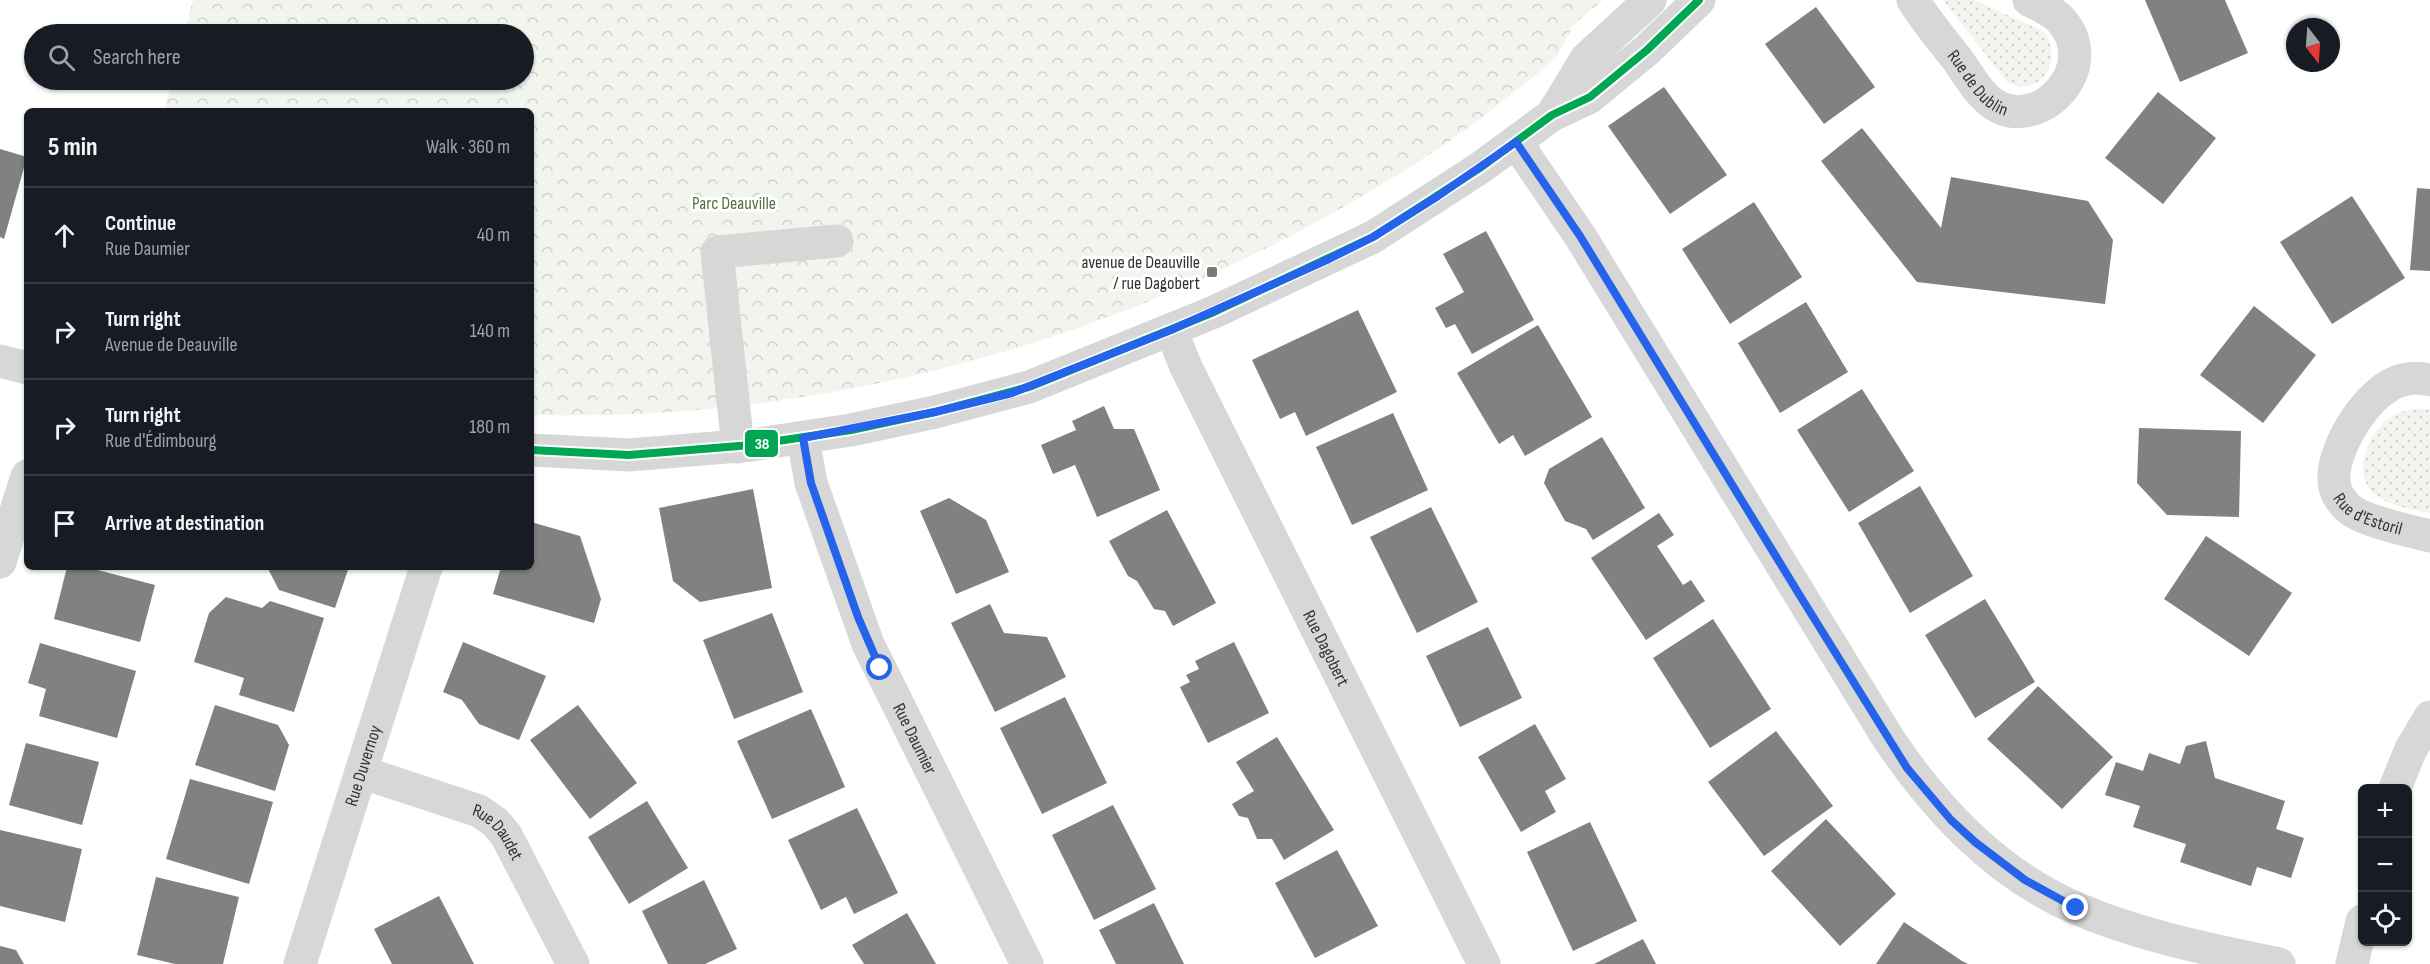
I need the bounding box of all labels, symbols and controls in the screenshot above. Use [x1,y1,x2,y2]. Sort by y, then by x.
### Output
north arrow [2286,18,2340,72]
search box [24,24,534,90]
icon: search [45,41,78,74]
text: Search here [93,44,180,71]
street label: Rue de Dublin [1943,46,2011,121]
text: 5 min [48,132,98,163]
text: Walk · 360 m [426,135,510,159]
park label: Parc Deauville [692,193,776,214]
text: Continue [105,210,176,237]
icon: ahead [48,219,81,252]
text: 40 m [477,223,510,247]
text: Rue Daumier [105,237,190,261]
place label: avenue de Deauville / rue Dagobert [1081,252,1200,294]
marker: avenue de Deauville / rue Dagobert [1205,265,1219,279]
text: Turn right [105,306,181,333]
icon: right [48,315,81,348]
text: 140 m [470,319,510,343]
text: Avenue de Deauville [105,333,238,357]
text: Turn right [105,402,181,429]
icon: right [48,411,81,444]
text: 180 m [469,415,510,439]
text: Rue d'Édimbourg [105,429,216,453]
line badge: 38 [744,429,779,458]
text: 38 [755,435,770,454]
street label: Rue d'Estoril [2328,489,2404,540]
icon: arrive [48,507,81,540]
text: Arrive at destination [105,510,264,537]
street label: Rue Dagobert [1298,607,1354,690]
route start [866,654,892,680]
street label: Rue Daumier [888,700,941,778]
street label: Rue Duvernoy [341,723,386,809]
map controls [2358,784,2412,946]
button: + [2358,784,2412,838]
street label: Rue Daudet [470,800,528,864]
button: − [2358,838,2412,892]
button: locate [2358,892,2412,946]
route end [2062,894,2088,920]

